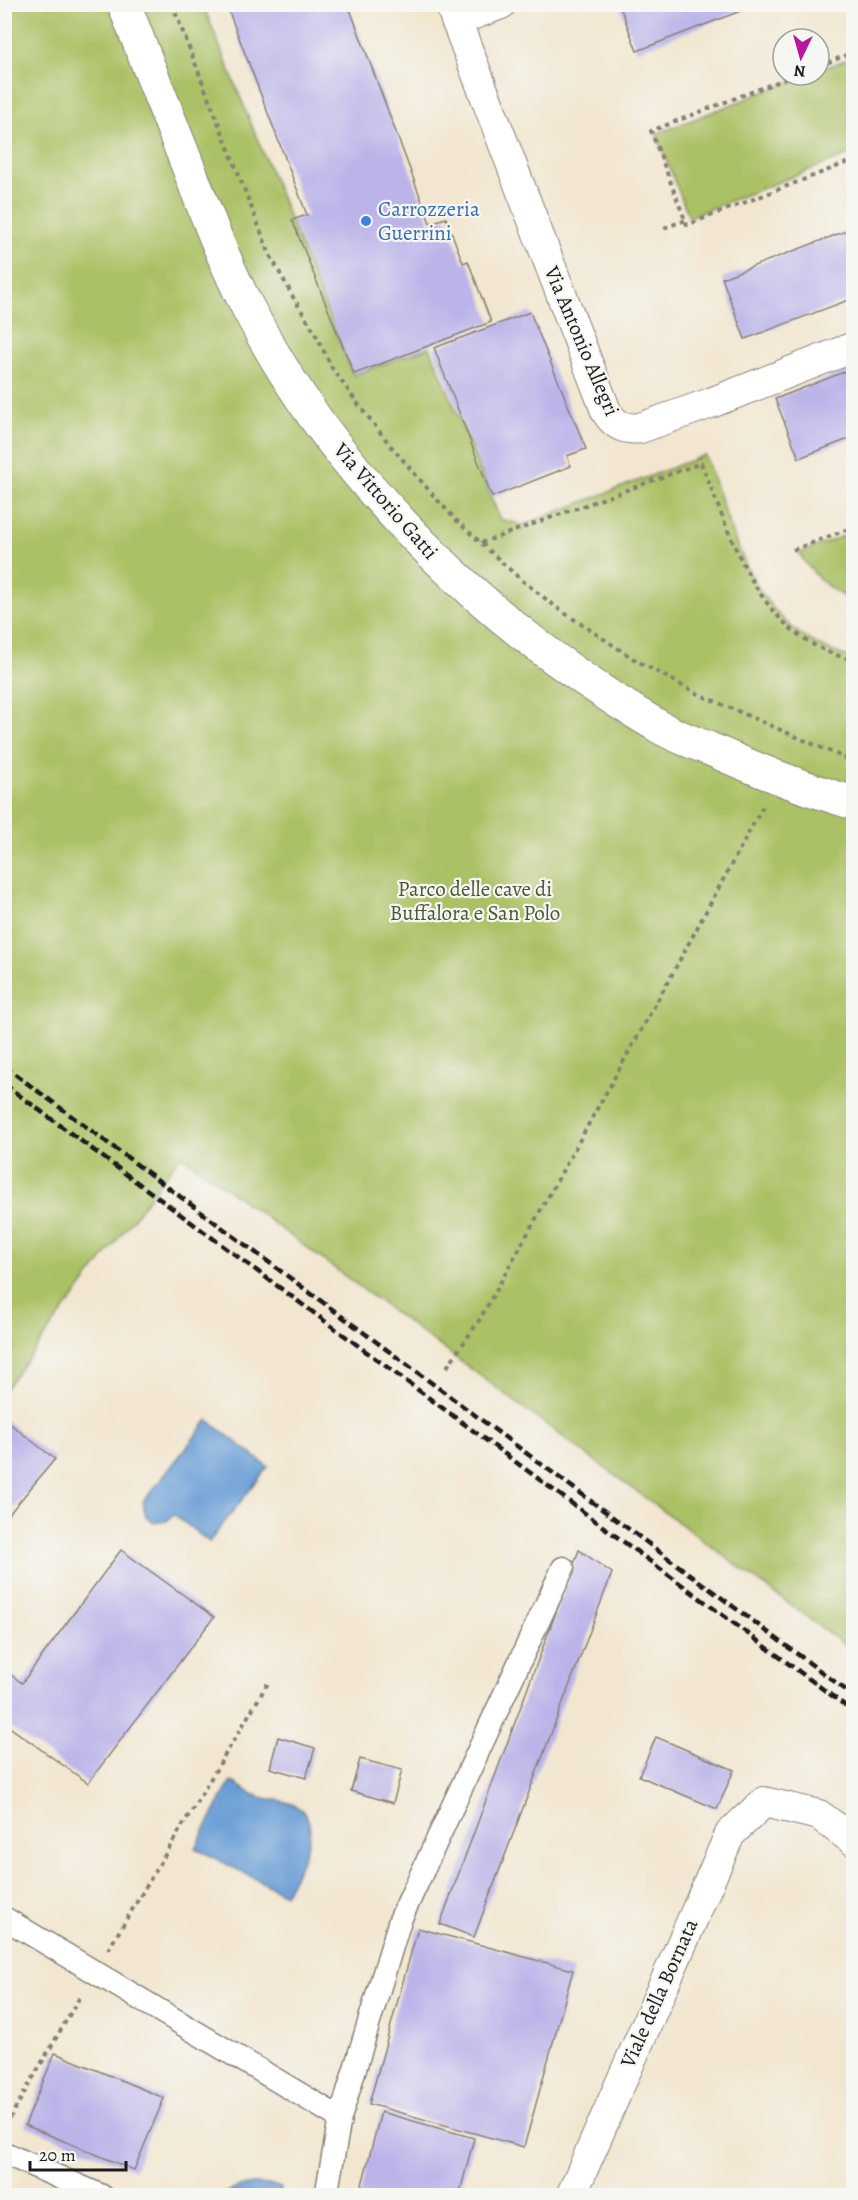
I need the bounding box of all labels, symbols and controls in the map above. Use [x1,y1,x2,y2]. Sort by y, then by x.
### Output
north arrow [771,27,831,87]
text: N [793,59,807,82]
place label: Carrozzeria Guerrini [378,195,480,247]
marker: Carrozzeria Guerrini [359,214,373,228]
street label: Via Antonio Allegri [537,261,626,420]
street label: Via Vittorio Gatti [327,436,445,565]
park label: Parco delle cave di Buffalora e San Polo [390,875,560,927]
street label: Viale della Bornata [613,1914,704,2073]
scale bar [30,2134,126,2172]
text: 20 m [39,2143,76,2167]

